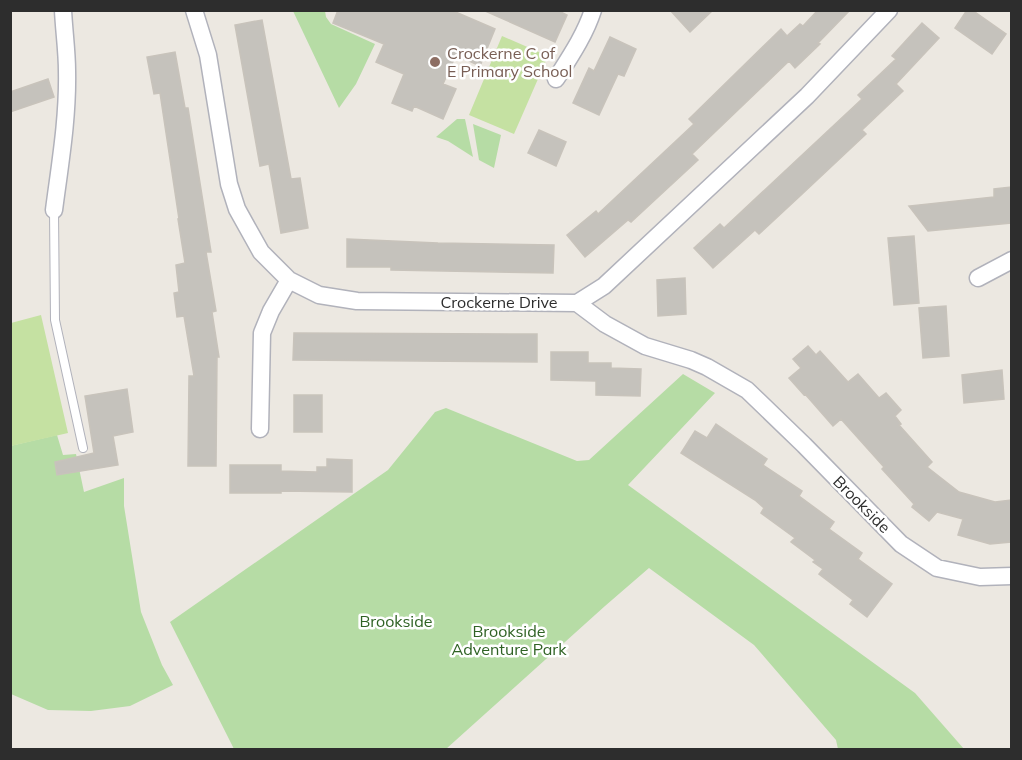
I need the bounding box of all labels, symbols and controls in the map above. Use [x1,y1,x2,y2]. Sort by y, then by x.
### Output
place label: Crockerne C of E Primary School [447,43,572,81]
marker: Crockerne C of E Primary School [428,55,442,69]
street label: Crockerne Drive [440,292,558,312]
street label: Brookside [829,471,895,537]
park label: Brookside [359,611,433,631]
park label: Brookside Adventure Park [452,621,567,659]

